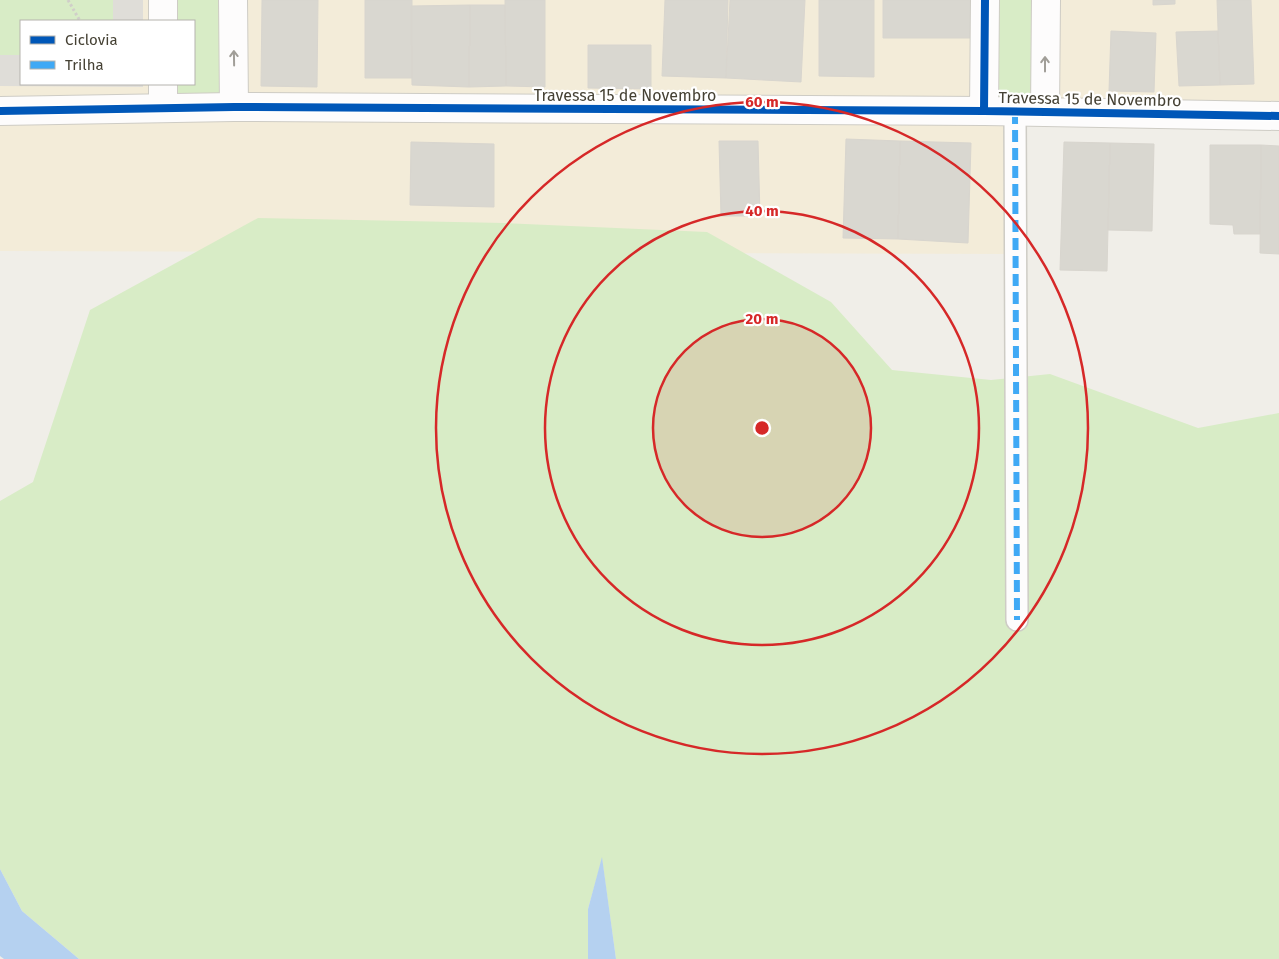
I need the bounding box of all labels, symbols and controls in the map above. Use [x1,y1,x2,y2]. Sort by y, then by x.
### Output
legend [20,20,195,85]
text: Ciclovia [65,31,118,49]
one-way arrow [229,50,239,66]
text: Trilha [65,56,104,74]
one-way arrow [1040,56,1050,72]
street label: Travessa 15 de Novembro [534,86,716,105]
street label: Travessa 15 de Novembro [999,88,1181,110]
text: 60 m [745,93,779,111]
text: 40 m [745,202,779,220]
text: 20 m [746,310,778,328]
centre of rings [753,419,771,437]

